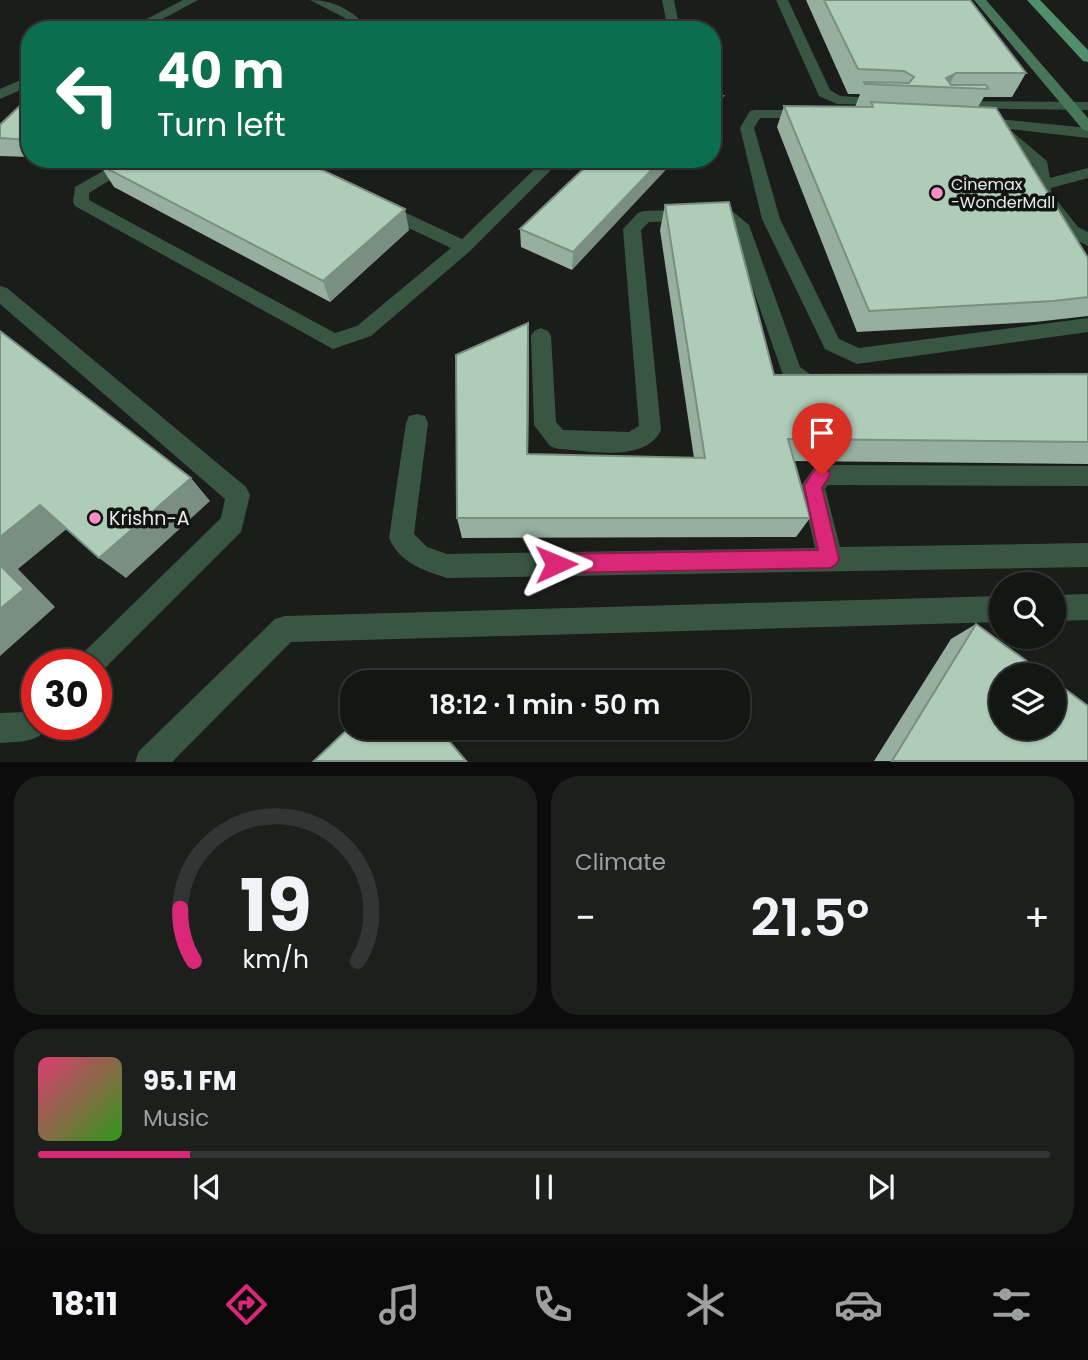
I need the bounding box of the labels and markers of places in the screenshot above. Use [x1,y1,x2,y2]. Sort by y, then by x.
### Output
place label: Cinemax -WonderMall [951,173,1055,214]
marker: Cinemax -WonderMall [929,185,945,201]
pin [792,403,852,475]
place label: Krishn-A [109,505,190,532]
marker: Krishn-A [87,510,103,526]

